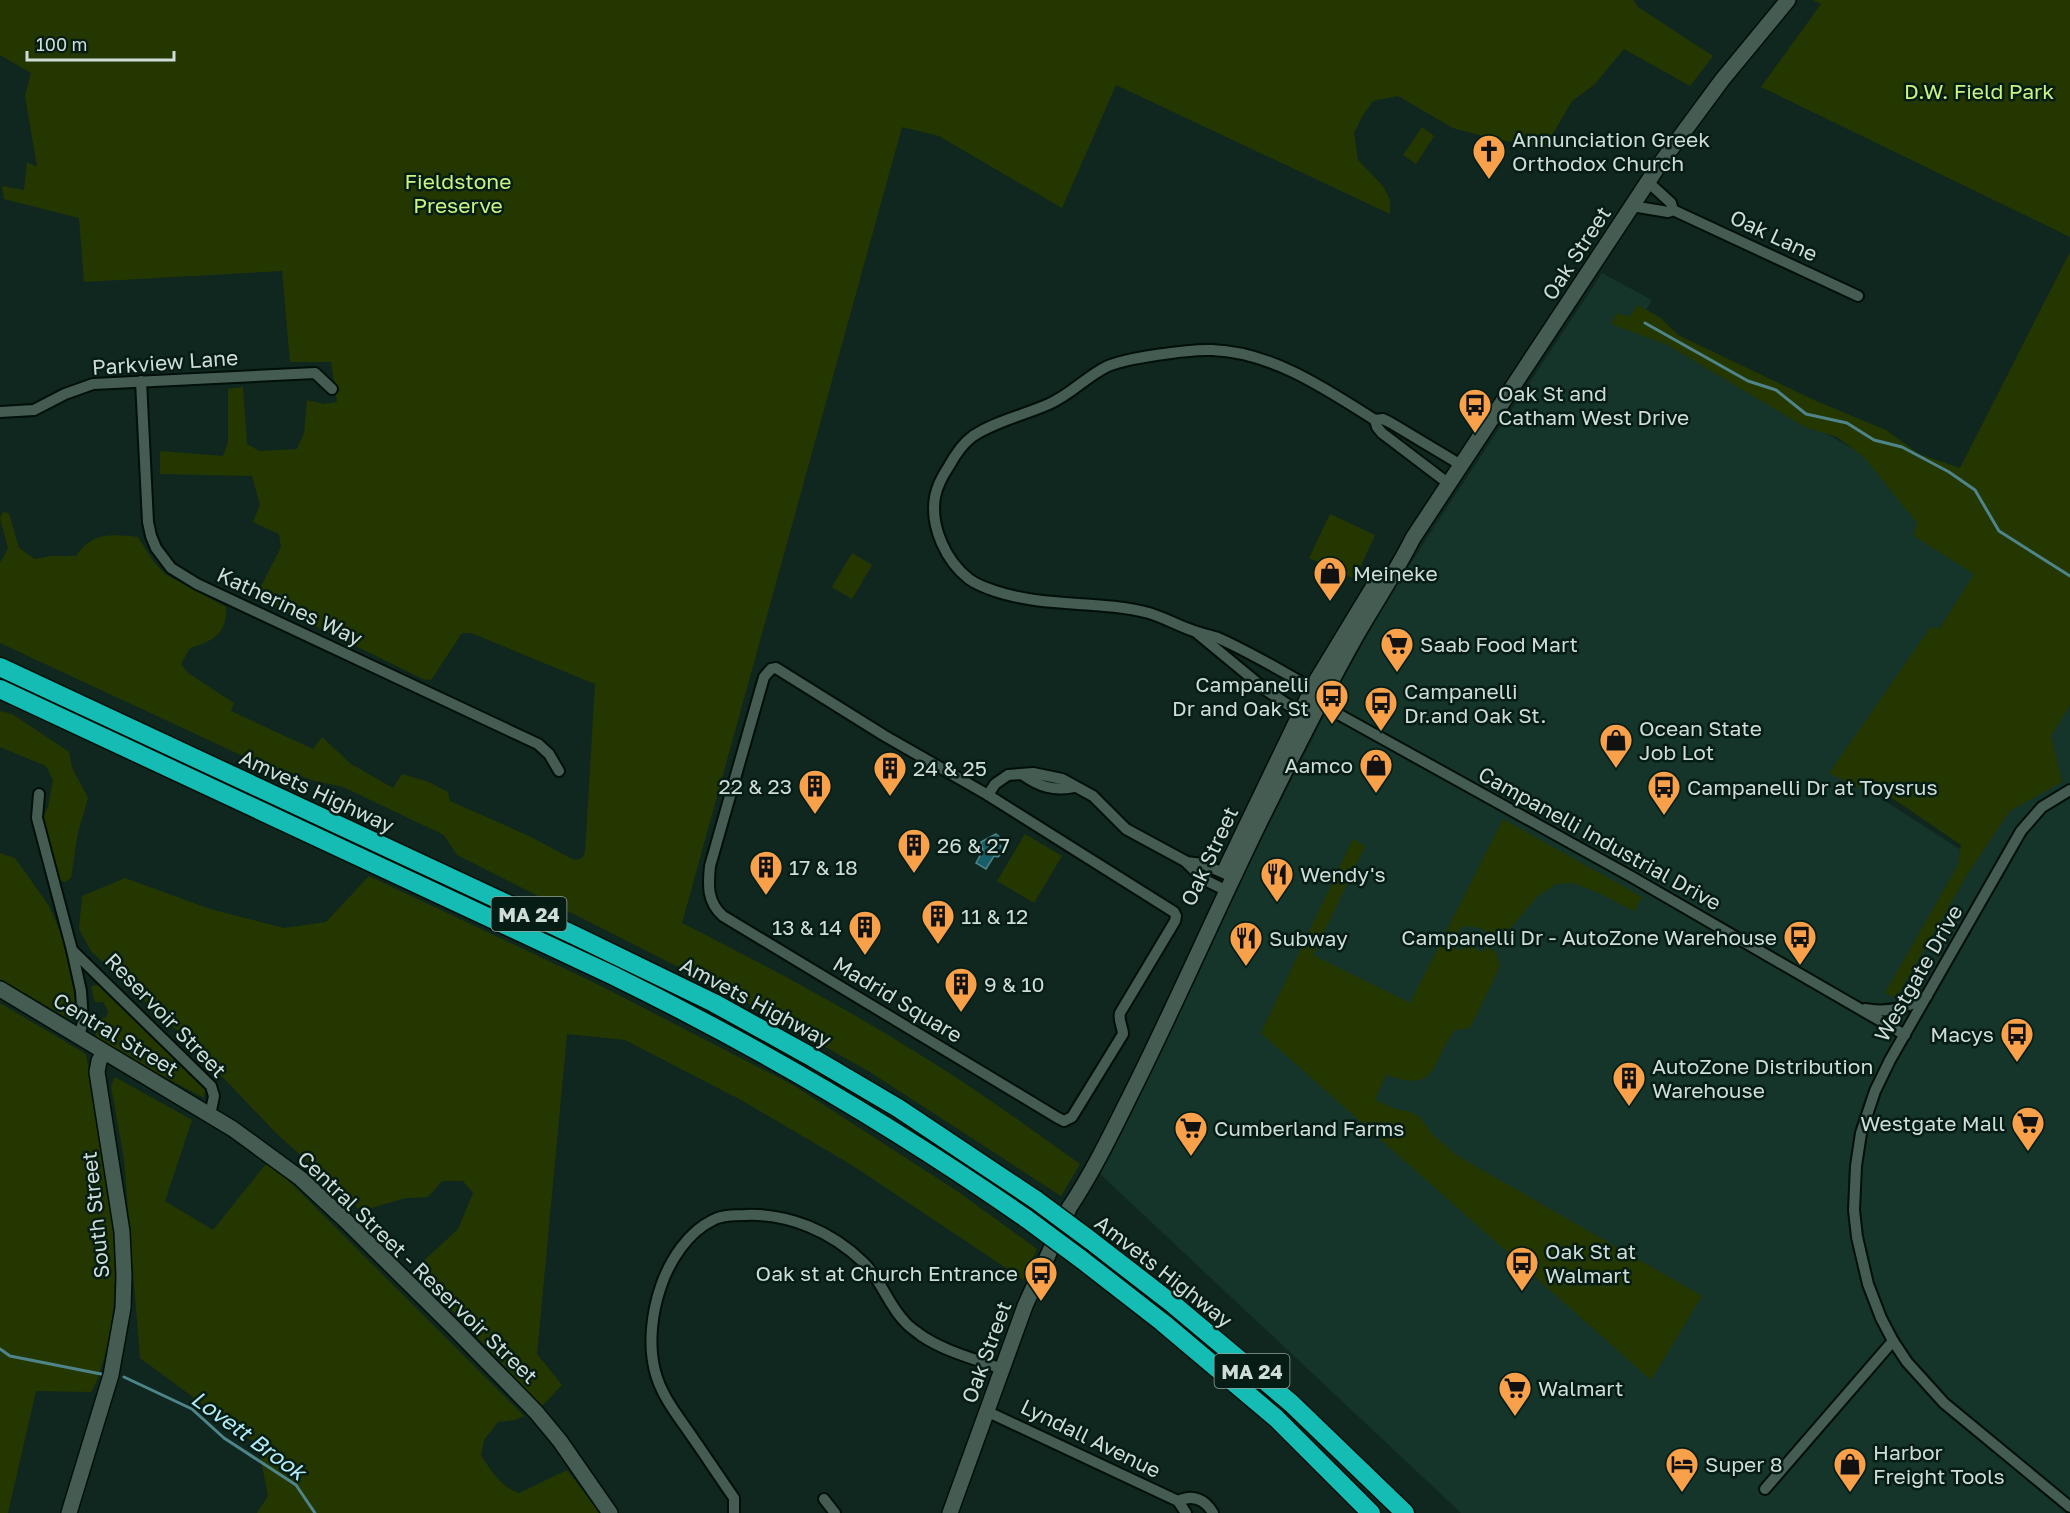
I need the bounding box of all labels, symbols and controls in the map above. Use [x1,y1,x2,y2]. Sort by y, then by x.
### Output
scale bar [27,24,174,62]
text: 100 m [36,33,87,55]
park label: D.W. Field Park [1904,78,2054,104]
place label: Annunciation Greek Orthodox Church [1512,126,1710,176]
church icon: Annunciation Greek Orthodox Church [1471,133,1507,180]
park label: Fieldstone Preserve [405,168,511,218]
street label: Oak Street [1536,201,1616,305]
street label: Oak Lane [1726,203,1822,267]
street label: Parkview Lane [91,344,239,380]
place label: Oak St and Catham West Drive [1498,380,1689,430]
bus stop icon: Oak St and Catham West Drive [1457,387,1493,434]
shop icon: Meineke [1312,555,1348,602]
place label: Meineke [1353,560,1438,586]
street label: Katherines Way [213,561,367,651]
supermarket icon: Saab Food Mart [1379,626,1415,673]
place label: Saab Food Mart [1420,631,1578,657]
place label: Campanelli Dr and Oak St [1172,671,1309,721]
bus stop icon: Campanelli Dr and Oak St [1314,678,1350,725]
place label: Campanelli Dr.and Oak St. [1404,678,1547,728]
bus stop icon: Campanelli Dr.and Oak St. [1363,685,1399,732]
place label: Ocean State Job Lot [1639,715,1762,765]
shop icon: Ocean State Job Lot [1598,722,1634,769]
street label: Amvets Highway [236,744,399,838]
shop icon: Aamco [1358,747,1394,794]
building icon: 24 & 25 [872,750,908,797]
place label: Aamco [1284,752,1353,778]
place label: 24 & 25 [913,755,987,781]
street label: Campanelli Industrial Drive [1474,760,1726,916]
building icon: 22 & 23 [797,768,833,815]
bus stop icon: Campanelli Dr at Toysrus [1646,769,1682,816]
place label: 22 & 23 [719,773,792,799]
place label: Campanelli Dr at Toysrus [1687,774,1938,800]
street label: Oak Street [1175,802,1243,910]
building icon: 26 & 27 [896,827,932,874]
place label: 26 & 27 [937,832,1010,858]
building icon: 17 & 18 [748,849,784,896]
place label: 17 & 18 [789,854,858,880]
restaurant icon: Wendy's [1259,856,1295,903]
place label: Wendy's [1300,861,1386,887]
road number: MA 24 [492,897,566,931]
building icon: 11 & 12 [920,898,956,945]
street label: Westgate Drive [1868,900,1968,1046]
place label: 11 & 12 [961,903,1028,929]
building icon: 13 & 14 [847,909,883,956]
place label: 13 & 14 [772,914,842,940]
bus stop icon: Campanelli Dr - AutoZone Warehouse [1782,919,1818,966]
restaurant icon: Subway [1228,920,1264,967]
place label: Campanelli Dr - AutoZone Warehouse [1401,924,1777,950]
place label: Subway [1269,925,1348,951]
street label: Reservoir Street [100,947,232,1083]
street label: Madrid Square [829,950,967,1048]
street label: Amvets Highway [676,951,836,1053]
building icon: 9 & 10 [943,966,979,1013]
place label: 9 & 10 [984,971,1044,997]
street label: Central Street [49,986,183,1082]
bus stop icon: Macys [1999,1016,2035,1063]
place label: Macys [1930,1021,1994,1047]
place label: AutoZone Distribution Warehouse [1652,1053,1873,1103]
building icon: AutoZone Distribution Warehouse [1611,1060,1647,1107]
supermarket icon: Westgate Mall [2010,1105,2046,1152]
supermarket icon: Cumberland Farms [1173,1110,1209,1157]
place label: Westgate Mall [1860,1110,2005,1136]
place label: Cumberland Farms [1214,1115,1404,1141]
street label: Central Street - Reservoir Street [293,1145,543,1389]
street label: South Street [75,1150,115,1280]
street label: Amvets Highway [1090,1209,1238,1333]
place label: Oak St at Walmart [1545,1238,1636,1288]
bus stop icon: Oak St at Walmart [1504,1245,1540,1292]
bus stop icon: Oak st at Church Entrance [1023,1255,1059,1302]
place label: Oak st at Church Entrance [756,1260,1018,1286]
street label: Oak Street [956,1297,1016,1407]
road number: MA 24 [1214,1354,1290,1388]
supermarket icon: Walmart [1497,1370,1533,1417]
place label: Walmart [1538,1375,1623,1401]
water label: Lovett Brook [187,1385,313,1487]
street label: Lyndall Avenue [1017,1393,1165,1483]
place label: Harbor Freight Tools [1873,1439,2005,1489]
hotel icon: Super 8 [1664,1446,1700,1493]
shop icon: Harbor Freight Tools [1832,1446,1868,1493]
place label: Super 8 [1705,1451,1783,1477]

